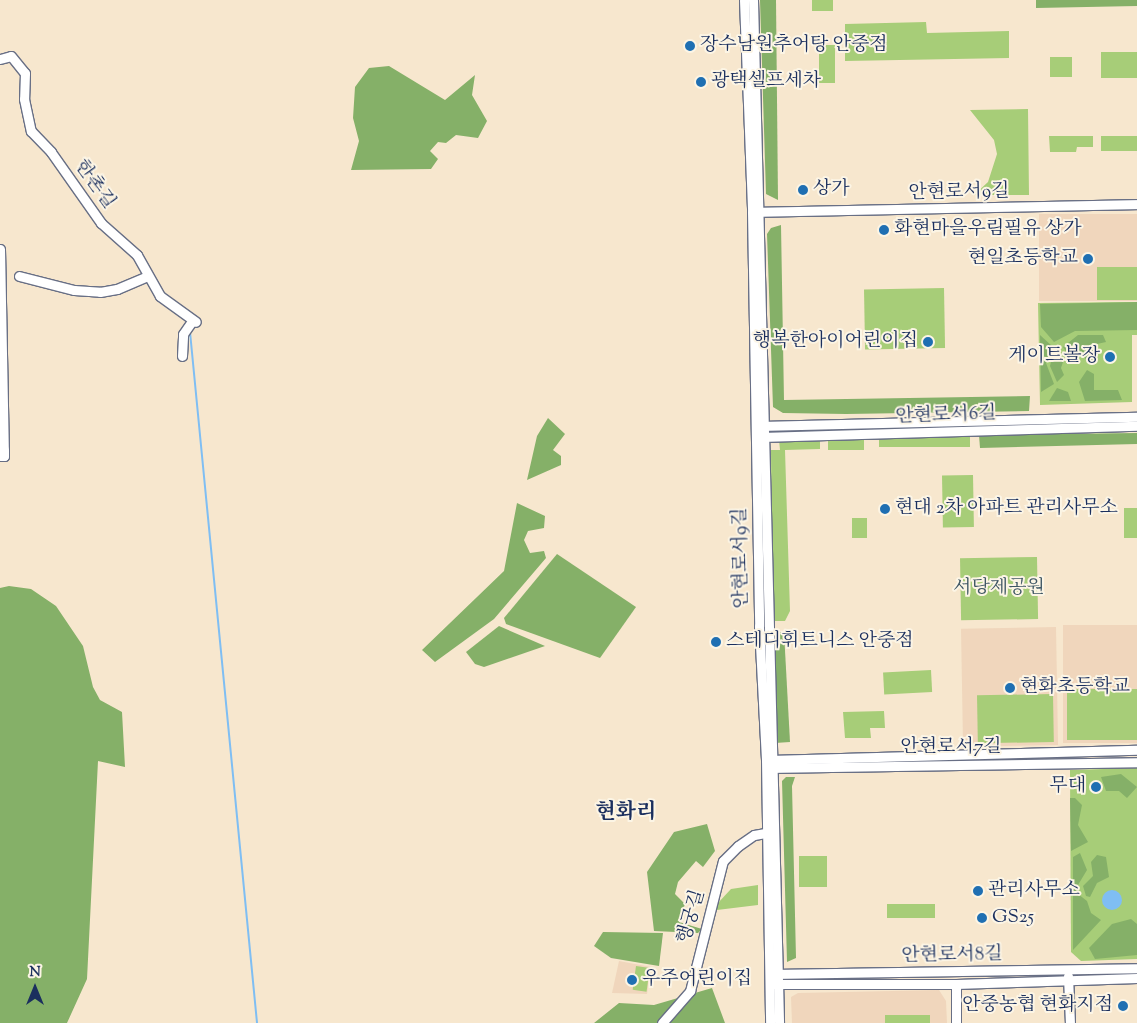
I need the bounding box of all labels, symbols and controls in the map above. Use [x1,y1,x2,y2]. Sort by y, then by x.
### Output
place label: 장수남원추어탕 안중점 [700,35,888,57]
marker: 장수남원추어탕 안중점 [684,40,696,52]
place label: 광택셀프세차 [711,71,821,93]
marker: 광택셀프세차 [695,76,707,88]
street label: 한촌길 [69,156,119,214]
place label: 상가 [813,179,850,201]
street label: 안현로서9길 [908,181,1010,205]
marker: 상가 [797,184,809,196]
place label: 화현마을우림필유 상가 [894,219,1082,241]
marker: 화현마을우림필유 상가 [878,224,890,236]
place label: 현일초등학교 [968,248,1078,270]
marker: 현일초등학교 [1082,253,1094,265]
place label: 행복한아이어린이집 [753,331,918,353]
marker: 행복한아이어린이집 [922,336,934,348]
place label: 게이트볼장 [1008,346,1100,368]
marker: 게이트볼장 [1104,351,1116,363]
street label: 안현로서6길 [895,403,997,429]
place label: 현대 2차 아파트 관리사무소 [895,498,1118,520]
marker: 현대 2차 아파트 관리사무소 [879,503,891,515]
street label: 안현로서9길 [730,507,754,609]
park label: 서당제공원 [953,578,1045,600]
place label: 스테디휘트니스 안중점 [726,631,914,653]
marker: 스테디휘트니스 안중점 [710,636,722,648]
place label: 현화초등학교 [1020,677,1130,699]
marker: 현화초등학교 [1004,682,1016,694]
street label: 안현로서7길 [900,737,1002,759]
place label: 무대 [1049,776,1086,798]
marker: 무대 [1090,781,1102,793]
district label: 현화리 [596,800,656,826]
place label: 관리사무소 [988,880,1080,902]
marker: 관리사무소 [972,885,984,897]
street label: 행궁길 [673,887,711,947]
place label: GS25 [992,907,1034,929]
marker: GS25 [976,912,988,924]
street label: 안현로서8길 [901,944,1003,968]
north arrow [10,963,60,1013]
text: N [29,963,41,983]
place label: 우주어린이집 [642,969,752,991]
marker: 우주어린이집 [626,974,638,986]
place label: 안중농협 현화지점 [962,995,1113,1017]
marker: 안중농협 현화지점 [1117,1000,1129,1012]

